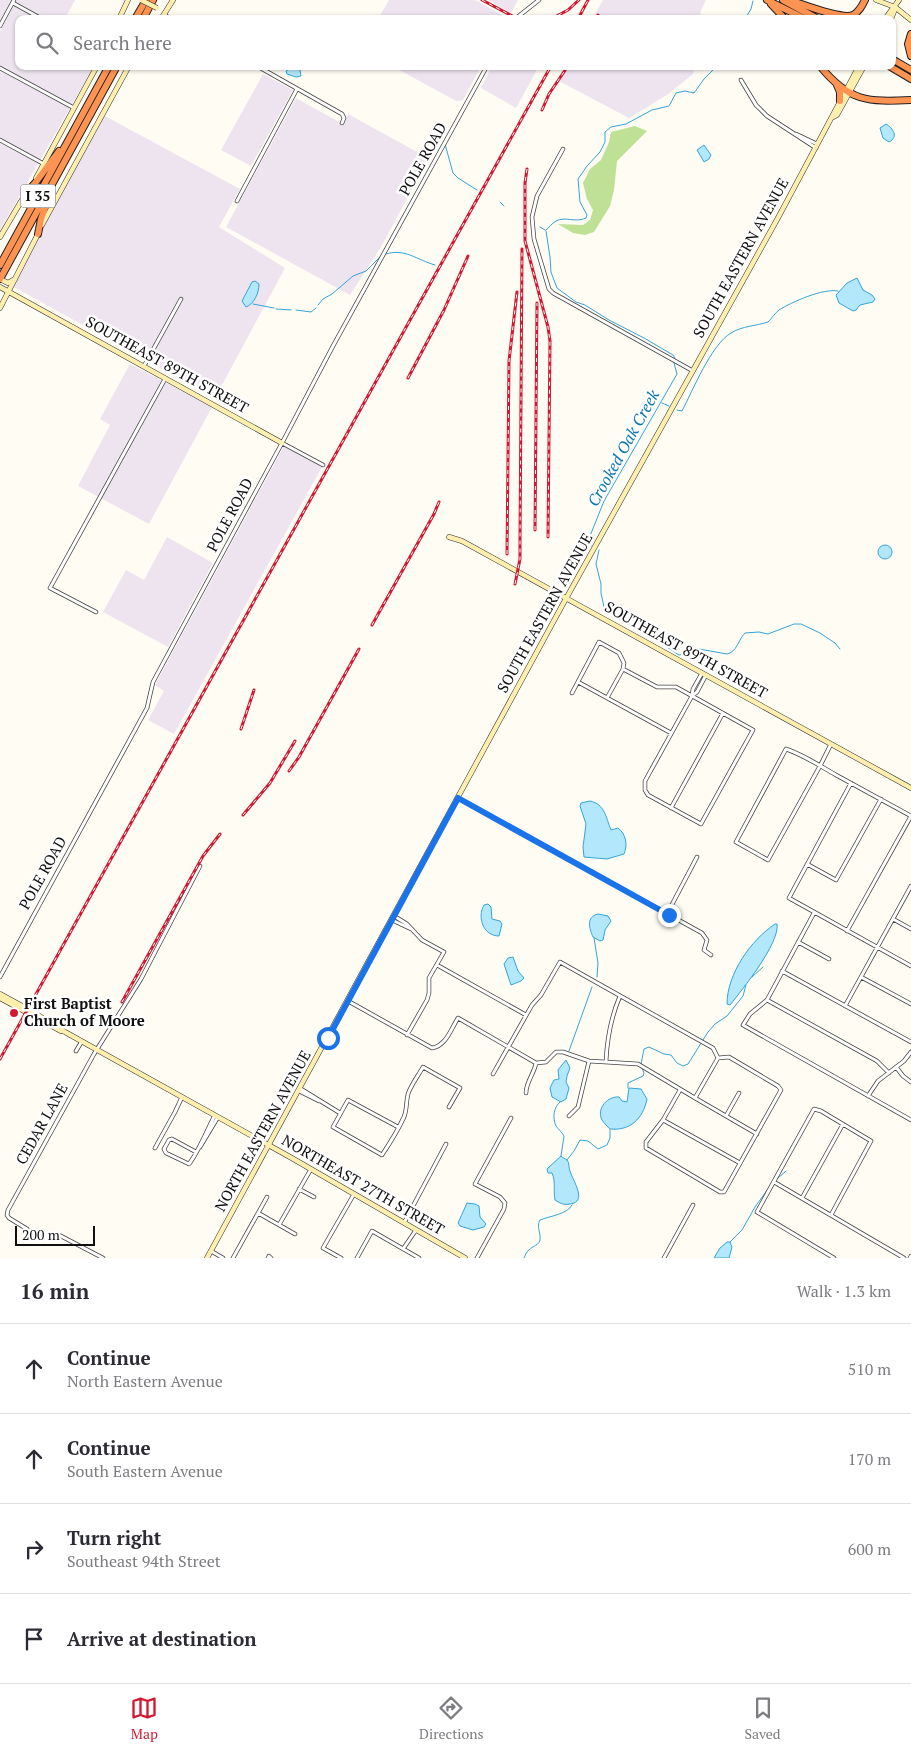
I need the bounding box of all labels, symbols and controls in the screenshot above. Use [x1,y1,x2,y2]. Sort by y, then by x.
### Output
search box [15,15,896,70]
icon: search [33,29,61,57]
text: Search here [73,30,172,55]
street label: POLE ROAD [394,118,450,199]
street label: SOUTH EASTERN AVENUE [688,174,792,341]
road number: I 35 [20,185,56,208]
street label: SOUTHEAST 89TH STREET [83,311,252,417]
water label: Crooked Oak Creek [582,385,664,510]
street label: POLE ROAD [201,474,257,555]
street label: SOUTH EASTERN AVENUE [492,529,596,696]
street label: SOUTHEAST 89TH STREET [602,596,771,702]
street label: POLE ROAD [14,832,70,913]
route end [658,904,681,927]
place label: First Baptist Church of Moore [24,993,145,1030]
marker: First Baptist Church of Moore [8,1007,20,1019]
route start [317,1027,340,1050]
street label: NORTH EASTERN AVENUE [209,1046,315,1215]
street label: CEDAR LANE [11,1079,72,1168]
street label: NORTHEAST 27TH STREET [279,1129,448,1239]
scale bar [15,1223,95,1246]
text: 200 m [22,1225,60,1244]
text: 16 min [20,1277,89,1305]
text: Walk · 1.3 km [797,1280,891,1302]
text: Continue [67,1345,151,1370]
icon: ahead [20,1355,48,1383]
text: 510 m [848,1358,891,1380]
text: North Eastern Avenue [67,1370,223,1392]
text: Continue [67,1435,151,1460]
icon: ahead [20,1445,48,1473]
text: 170 m [848,1448,891,1470]
text: South Eastern Avenue [67,1460,223,1482]
text: Turn right [67,1525,161,1550]
icon: right [20,1535,48,1563]
text: 600 m [848,1538,891,1560]
text: Southeast 94th Street [67,1550,221,1572]
icon: arrive [20,1625,48,1653]
text: Arrive at destination [67,1626,256,1651]
tab: Map [130,1694,158,1743]
tab: Directions [419,1694,484,1743]
tab: Saved [744,1694,781,1743]

